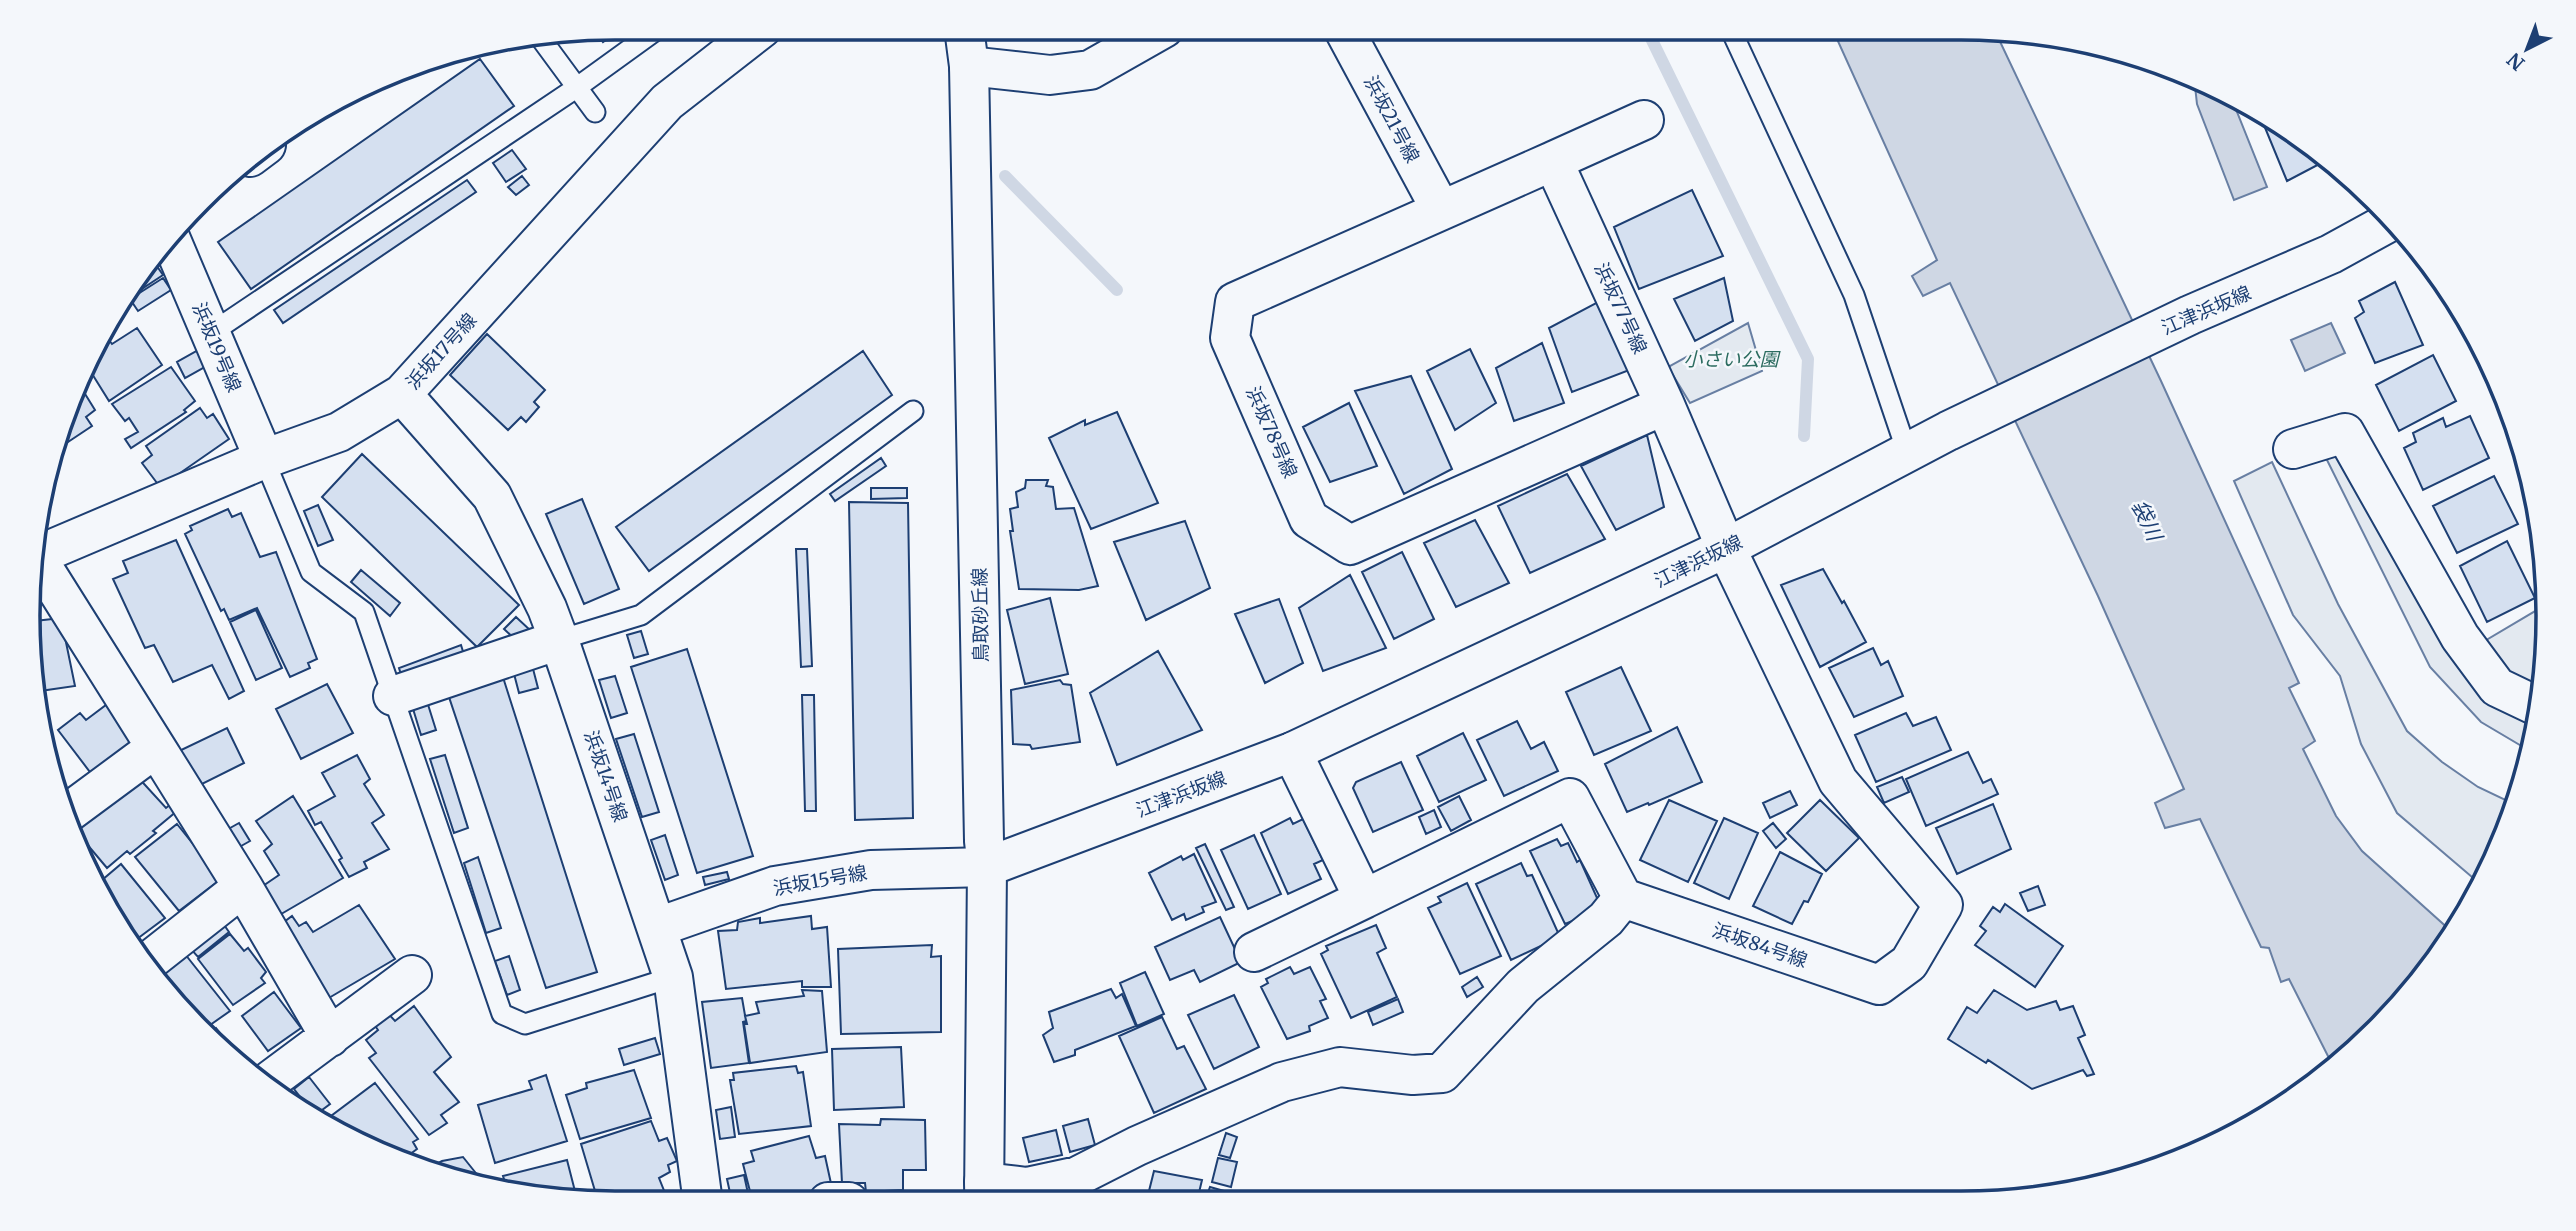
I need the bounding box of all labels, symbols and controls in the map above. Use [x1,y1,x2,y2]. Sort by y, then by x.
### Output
north arrow [2492,14,2562,84]
text: N [2502,48,2529,76]
street label: 浜坂21号線 [1359,71,1425,167]
street label: 浜坂77号線 [1590,259,1652,357]
street label: 江津浜坂線 [2158,280,2254,340]
street label: 浜坂19号線 [187,299,247,395]
street label: 浜坂17号線 [401,308,481,394]
park label: 小さい公園 [1683,347,1781,371]
street label: 浜坂78号線 [1241,383,1303,481]
water label: 袋川 [2126,495,2169,547]
street label: 江津浜坂線 [1650,529,1746,593]
street label: 鳥取砂丘線 [967,567,993,663]
street label: 浜坂14号線 [579,727,633,825]
street label: 江津浜坂線 [1132,766,1230,822]
street label: 浜坂15号線 [771,860,869,900]
street label: 浜坂84号線 [1709,918,1811,972]

